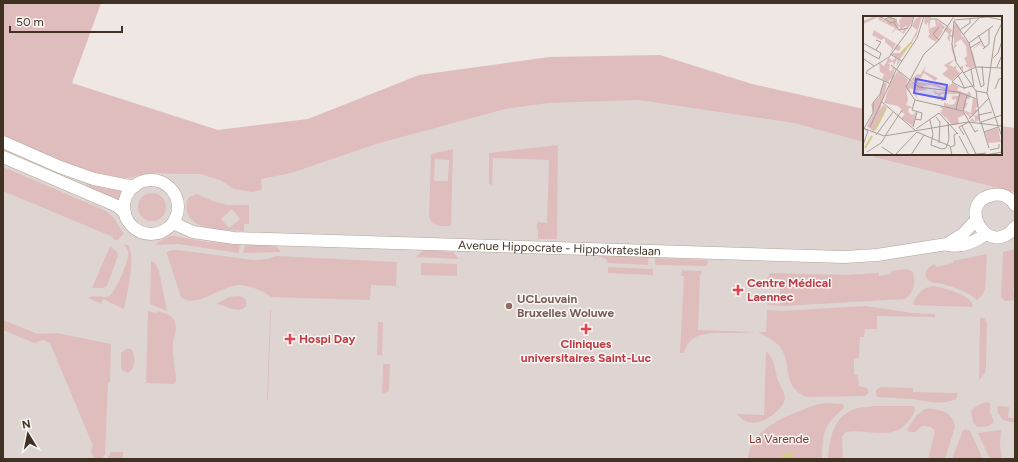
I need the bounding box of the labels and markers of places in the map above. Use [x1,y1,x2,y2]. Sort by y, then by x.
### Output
place label: Centre Médical Laennec [747,276,831,304]
marker: Centre Médical Laennec [732,284,744,296]
place label: UCLouvain Bruxelles Woluwe [517,292,614,320]
marker: UCLouvain Bruxelles Woluwe [504,301,514,311]
marker: Cliniques universitaires Saint-Luc [580,323,592,335]
place label: Hospi Day [299,332,355,346]
marker: Hospi Day [284,333,296,345]
place label: Cliniques universitaires Saint-Luc [521,337,652,365]

